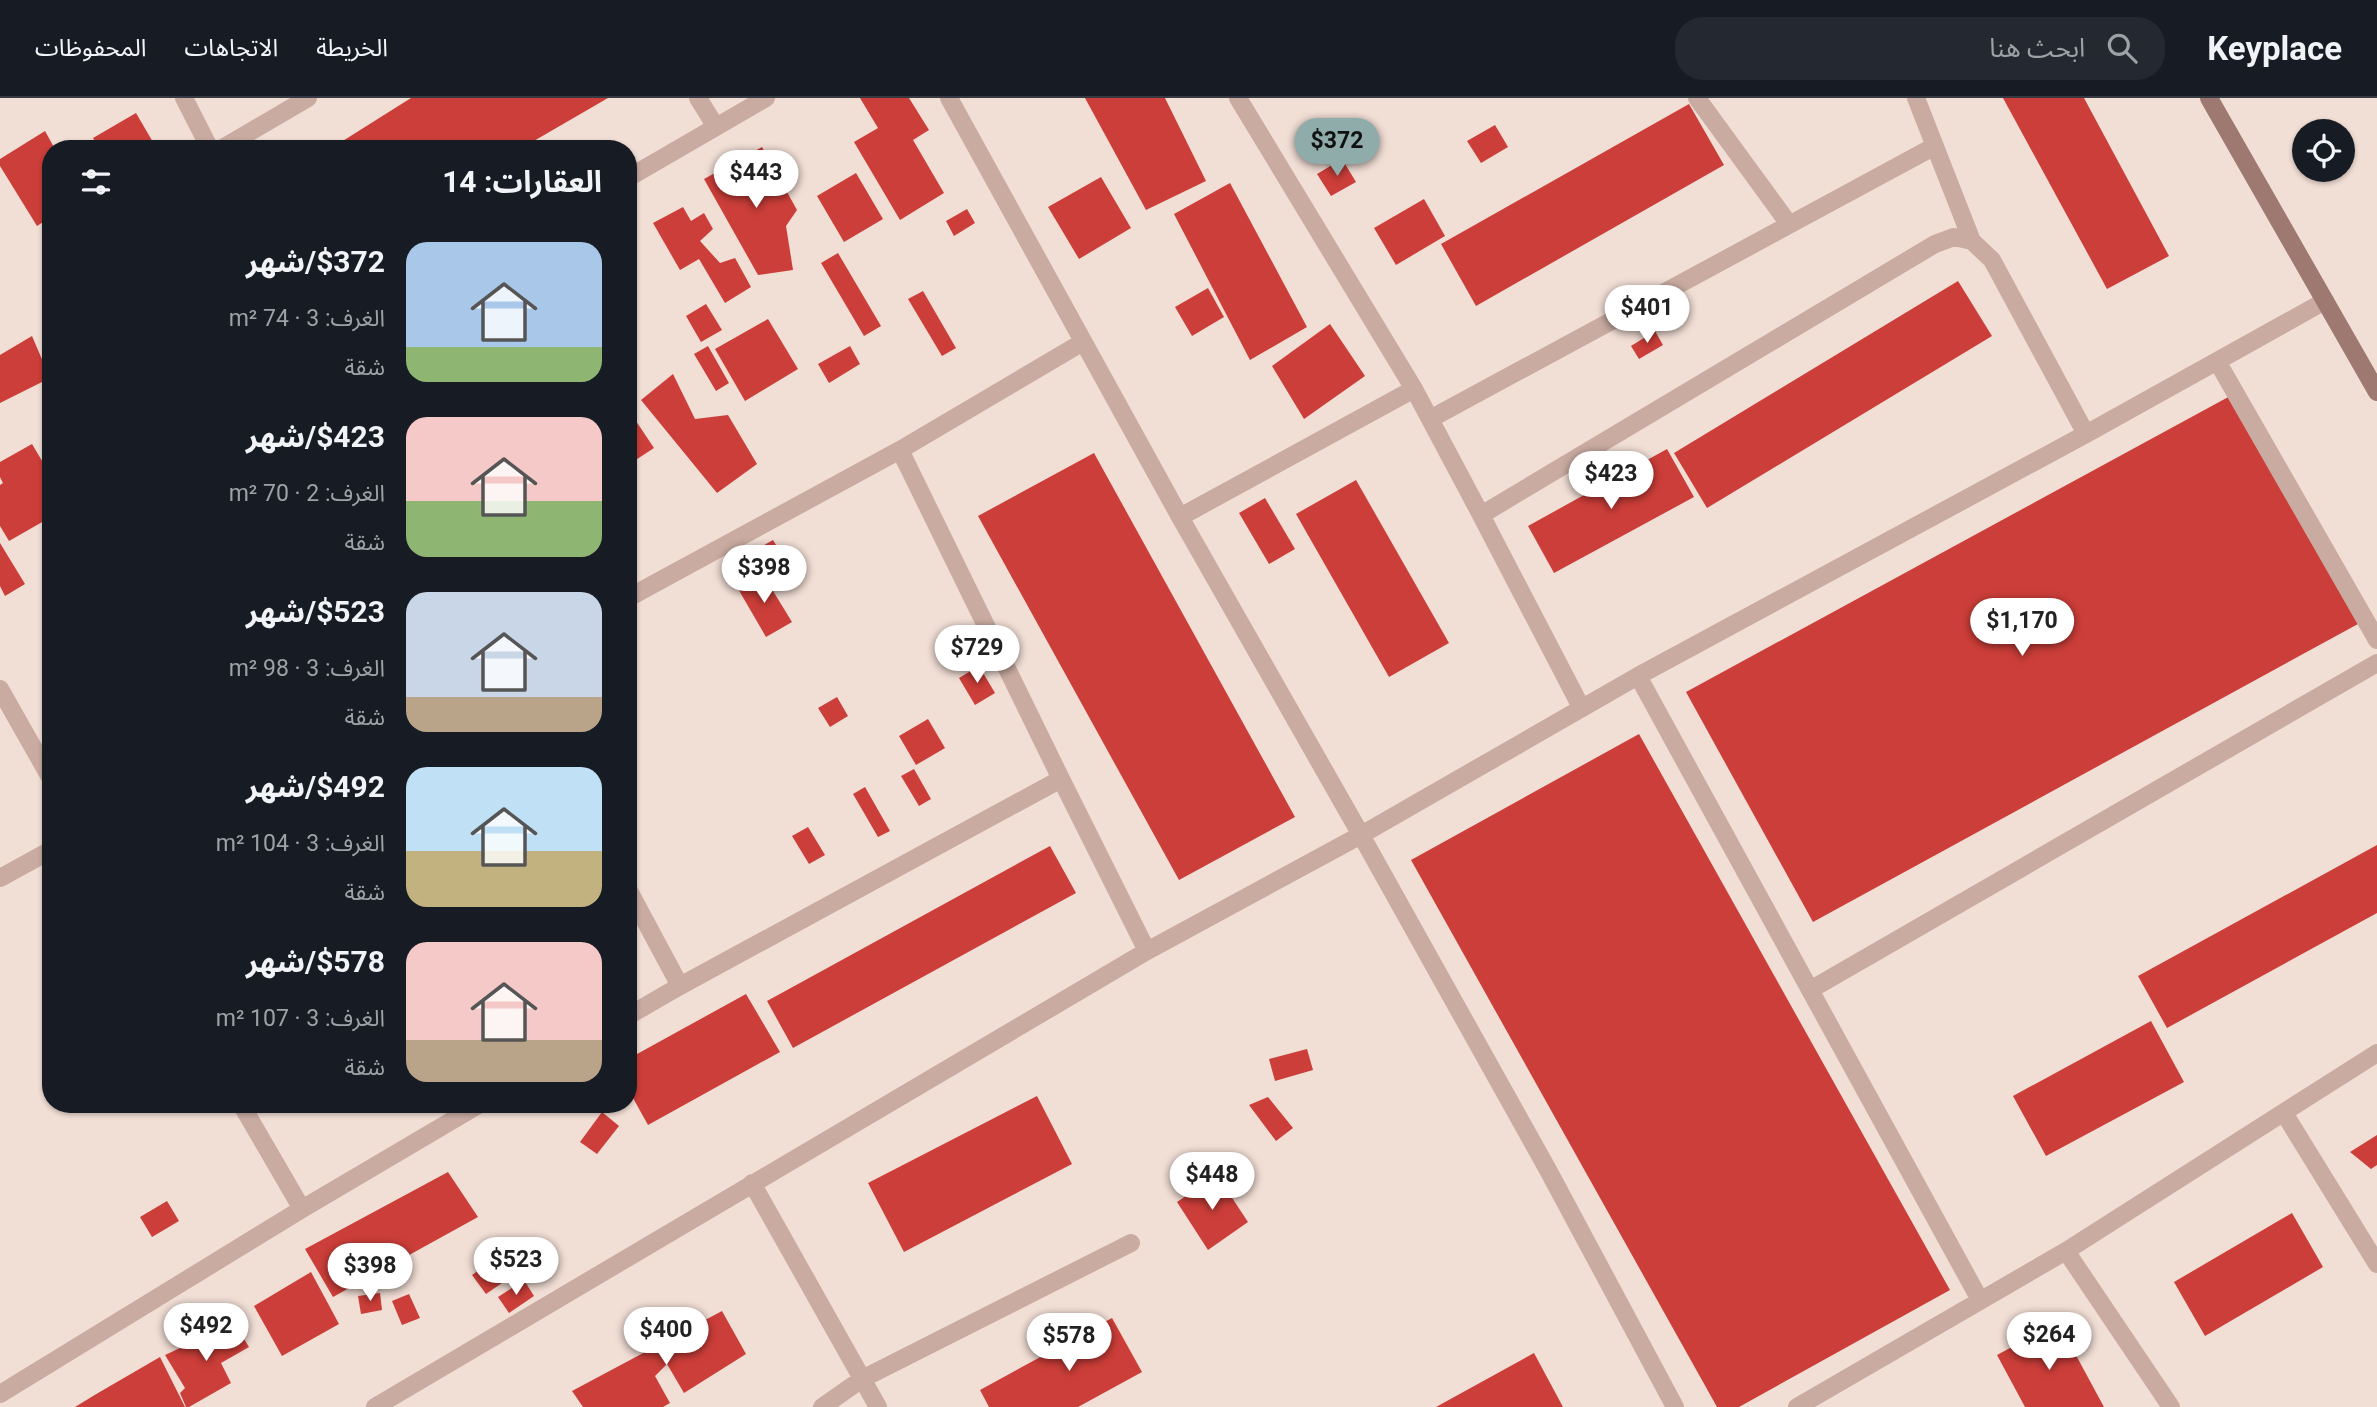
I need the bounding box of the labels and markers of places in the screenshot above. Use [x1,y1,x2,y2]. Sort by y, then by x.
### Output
pin: $372 [1296,118,1378,178]
pin: $443 [715,150,797,210]
pin: $401 [1606,286,1688,345]
pin: $423 [1570,452,1652,511]
pin: $398 [723,546,805,605]
pin: $1,170 [1965,598,2079,658]
pin: $729 [936,626,1018,685]
pin: $448 [1171,1152,1253,1212]
pin: $523 [475,1238,557,1297]
pin: $398 [329,1244,411,1303]
pin: $492 [165,1304,247,1363]
pin: $400 [625,1308,707,1367]
pin: $264 [2008,1312,2090,1372]
pin: $578 [1028,1314,1110,1373]

